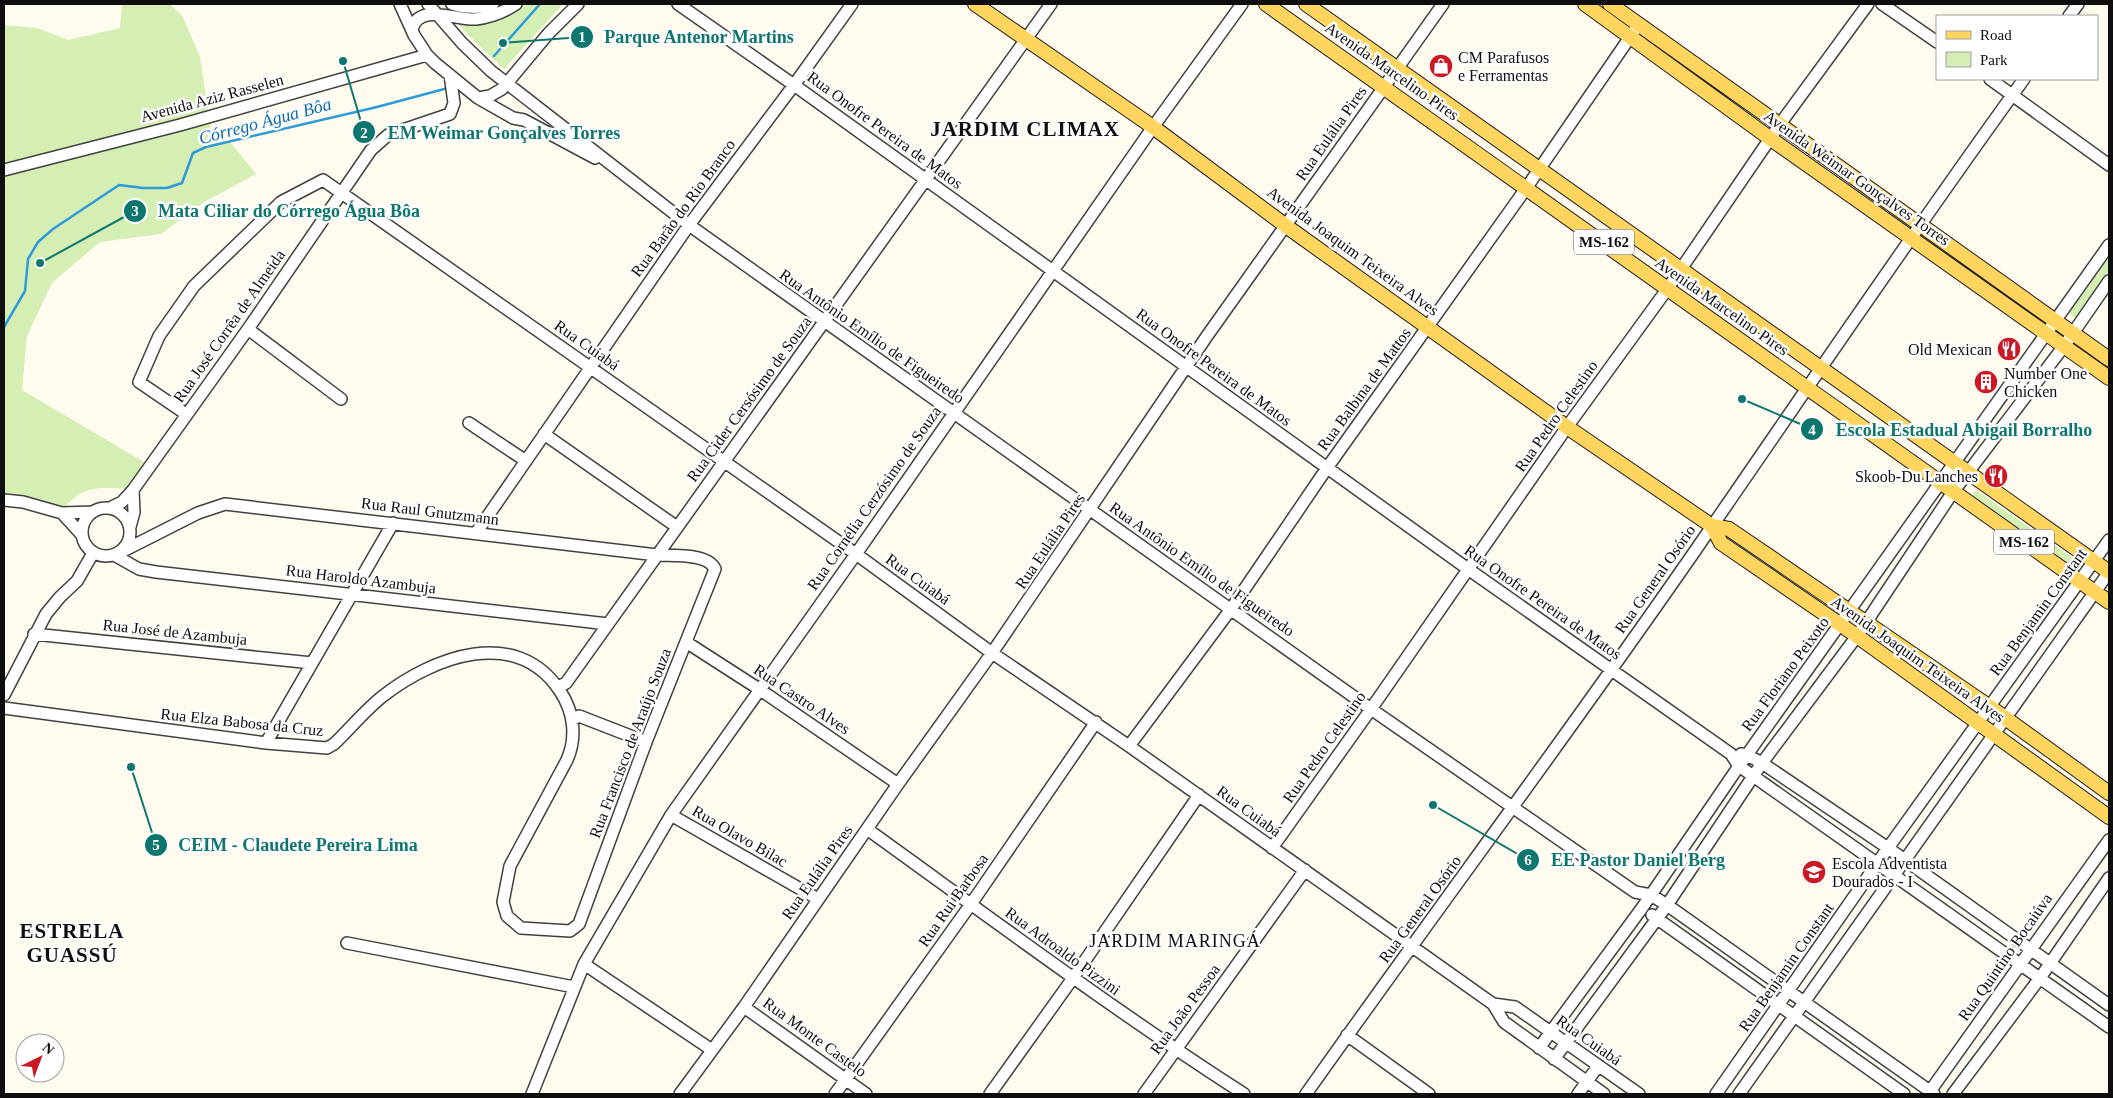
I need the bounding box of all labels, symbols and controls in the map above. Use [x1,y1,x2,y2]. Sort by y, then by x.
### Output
legend [1936,15,2098,80]
street label: Avenida Marcelino Pires [1322,19,1462,123]
callout: Parque Antenor Martins [569,20,805,53]
text: Parque Antenor Martins [604,27,794,47]
text: Road [1980,27,2012,43]
text: 1 [578,29,586,45]
place label: CM Parafusos e Ferramentas [1458,49,1549,84]
text: Park [1980,52,2008,68]
shop icon: CM Parafusos e Ferramentas [1428,53,1454,79]
street label: Rua Onofre Pereira de Matos [804,68,966,192]
street label: Avenida Aziz Rasselen [139,71,285,125]
street label: Rua Eulália Pires [1292,83,1370,183]
water label: Córrego Água Bôa [196,93,333,148]
street label: Avenida Weimar Gonçalves Torres [1760,107,1953,250]
callout: EM Weimar Gonçalves Torres [352,116,630,149]
district label: JARDIM CLIMAX [930,117,1120,141]
text: EM Weimar Gonçalves Torres [388,123,620,143]
text: 2 [360,125,368,141]
street label: Rua Barão do Rio Branco [628,136,738,280]
street label: Avenida Joaquim Teixeira Alves [1263,183,1442,320]
callout: Mata Ciliar do Córrego Água Bôa [123,194,430,227]
text: Mata Ciliar do Córrego Água Bôa [158,200,420,221]
text: 3 [131,203,139,219]
road number: MS-162 [1574,230,1634,254]
street label: Rua José Corrêa de Almeida [170,247,288,405]
street label: Avenida Marcelino Pires [1652,254,1792,358]
street label: Rua Antônio Emílio de Figueiredo [776,266,968,407]
street label: Rua Onofre Pereira de Matos [1133,305,1295,429]
street label: Rua Cider Cersósimo de Souza [683,313,815,485]
street label: Rua Cuiabá [551,317,623,373]
street label: Rua Balbina de Mattos [1314,325,1414,453]
restaurant icon: Old Mexican [1996,336,2022,362]
place label: Old Mexican [1908,341,1992,358]
street label: Rua Pedro Celestino [1511,357,1601,475]
place label: Number One Chicken [2004,365,2087,400]
building icon: Number One Chicken [1973,369,1999,395]
street label: Rua Cornélia Cerzósimo de Souza [804,403,944,593]
callout: Escola Estadual Abigail Borralho [1800,413,2102,446]
text: Escola Estadual Abigail Borralho [1836,420,2092,440]
text: 4 [1808,422,1816,438]
restaurant icon: Skoob-Du Lanches [1983,463,2009,489]
place label: Skoob-Du Lanches [1855,468,1978,485]
street label: Rua Eulália Pires [1012,490,1088,592]
street label: Rua Raul Gnutzmann [360,494,500,528]
street label: Rua Antônio Emílio de Figueiredo [1106,499,1298,640]
street label: Rua General Osório [1611,522,1699,636]
road number: MS-162 [1994,530,2054,554]
street label: Rua Onofre Pereira de Matos [1461,541,1625,663]
street label: Rua Benjamin Constant [1986,545,2091,679]
street label: Rua Cuiabá [883,550,953,608]
street label: Rua Haroldo Azambuja [285,561,437,598]
street label: Avenida Joaquim Teixeira Alves [1828,593,2008,726]
street label: Rua Floriano Peixoto [1738,614,1832,734]
street label: Rua José de Azambuja [102,616,248,649]
street label: Rua Francisco de Araújo Souza [586,646,675,841]
street label: Rua Castro Alves [751,661,853,737]
street label: Rua Pedro Celestino [1279,688,1369,806]
street label: Rua Elza Babosa da Cruz [160,705,324,739]
street label: Rua Cuiabá [1214,782,1284,840]
street label: Rua Olavo Bilac [690,802,790,870]
street label: Rua Eulália Pires [778,822,856,922]
callout: CEIM - Claudete Pereira Lima [144,828,428,861]
text: CEIM - Claudete Pereira Lima [178,835,418,855]
text: 5 [152,837,160,853]
callout: EE Pastor Daniel Berg [1515,843,1735,876]
street label: Rua Rui Barbosa [915,850,991,950]
text: EE Pastor Daniel Berg [1551,850,1725,870]
street label: Rua General Osório [1376,852,1464,966]
text: 6 [1524,852,1532,868]
place label: Escola Adventista Dourados - I [1832,855,1947,890]
school or university icon: Escola Adventista Dourados - I [1801,859,1827,885]
street label: Rua Quintino Bocaiúva [1955,890,2055,1024]
street label: Rua Benjamin Constant [1735,899,1838,1035]
street label: Rua Adroaldo Pizzini [1002,904,1124,999]
district label: ESTRELA GUASSÚ [19,919,125,967]
district label: JARDIM MARINGÁ [1089,930,1261,951]
street label: Rua João Pessoa [1147,961,1223,1057]
street label: Rua Monte Castelo [760,994,870,1080]
street label: Rua Cuiabá [1553,1012,1625,1068]
north arrow [15,1033,65,1083]
text: N [40,1040,57,1058]

